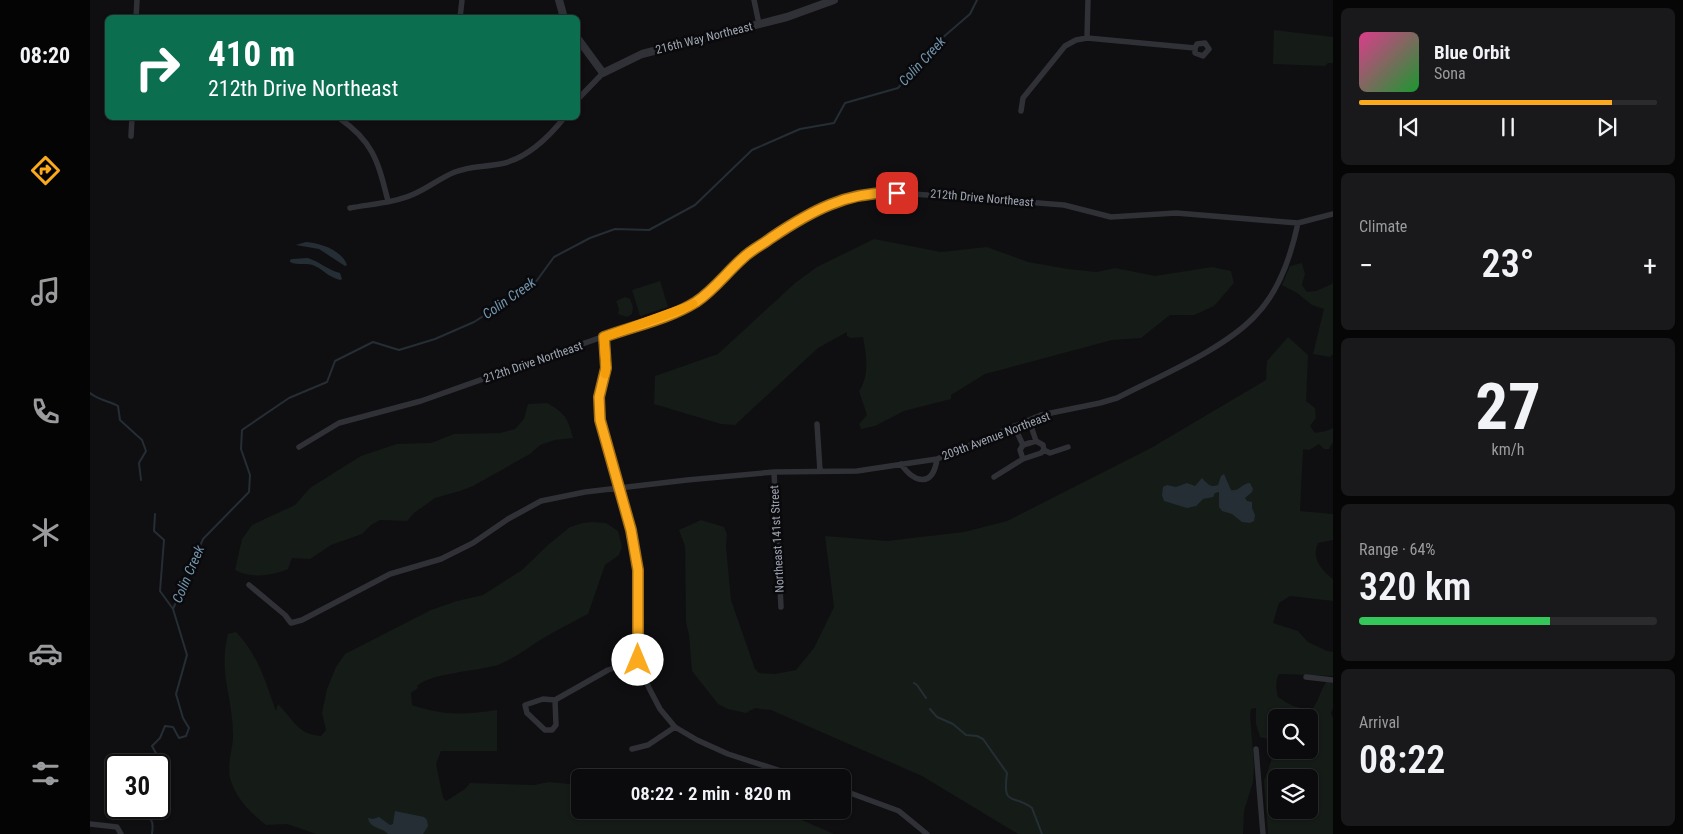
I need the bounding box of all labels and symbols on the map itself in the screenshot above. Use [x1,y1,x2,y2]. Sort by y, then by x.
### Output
street label: 216th Way Northeast [654,19,754,57]
water label: Colin Creek [895,33,949,89]
pin [876,172,918,214]
street label: 212th Drive Northeast [930,187,1035,210]
water label: Colin Creek [479,273,539,322]
street label: 212th Drive Northeast [482,338,585,386]
street label: 209th Avenue Northeast [940,409,1052,463]
street label: Northeast 141st Street [767,484,787,593]
water label: Colin Creek [169,542,208,605]
position arrow [611,633,663,685]
speed limit sign: 30 [105,754,170,819]

